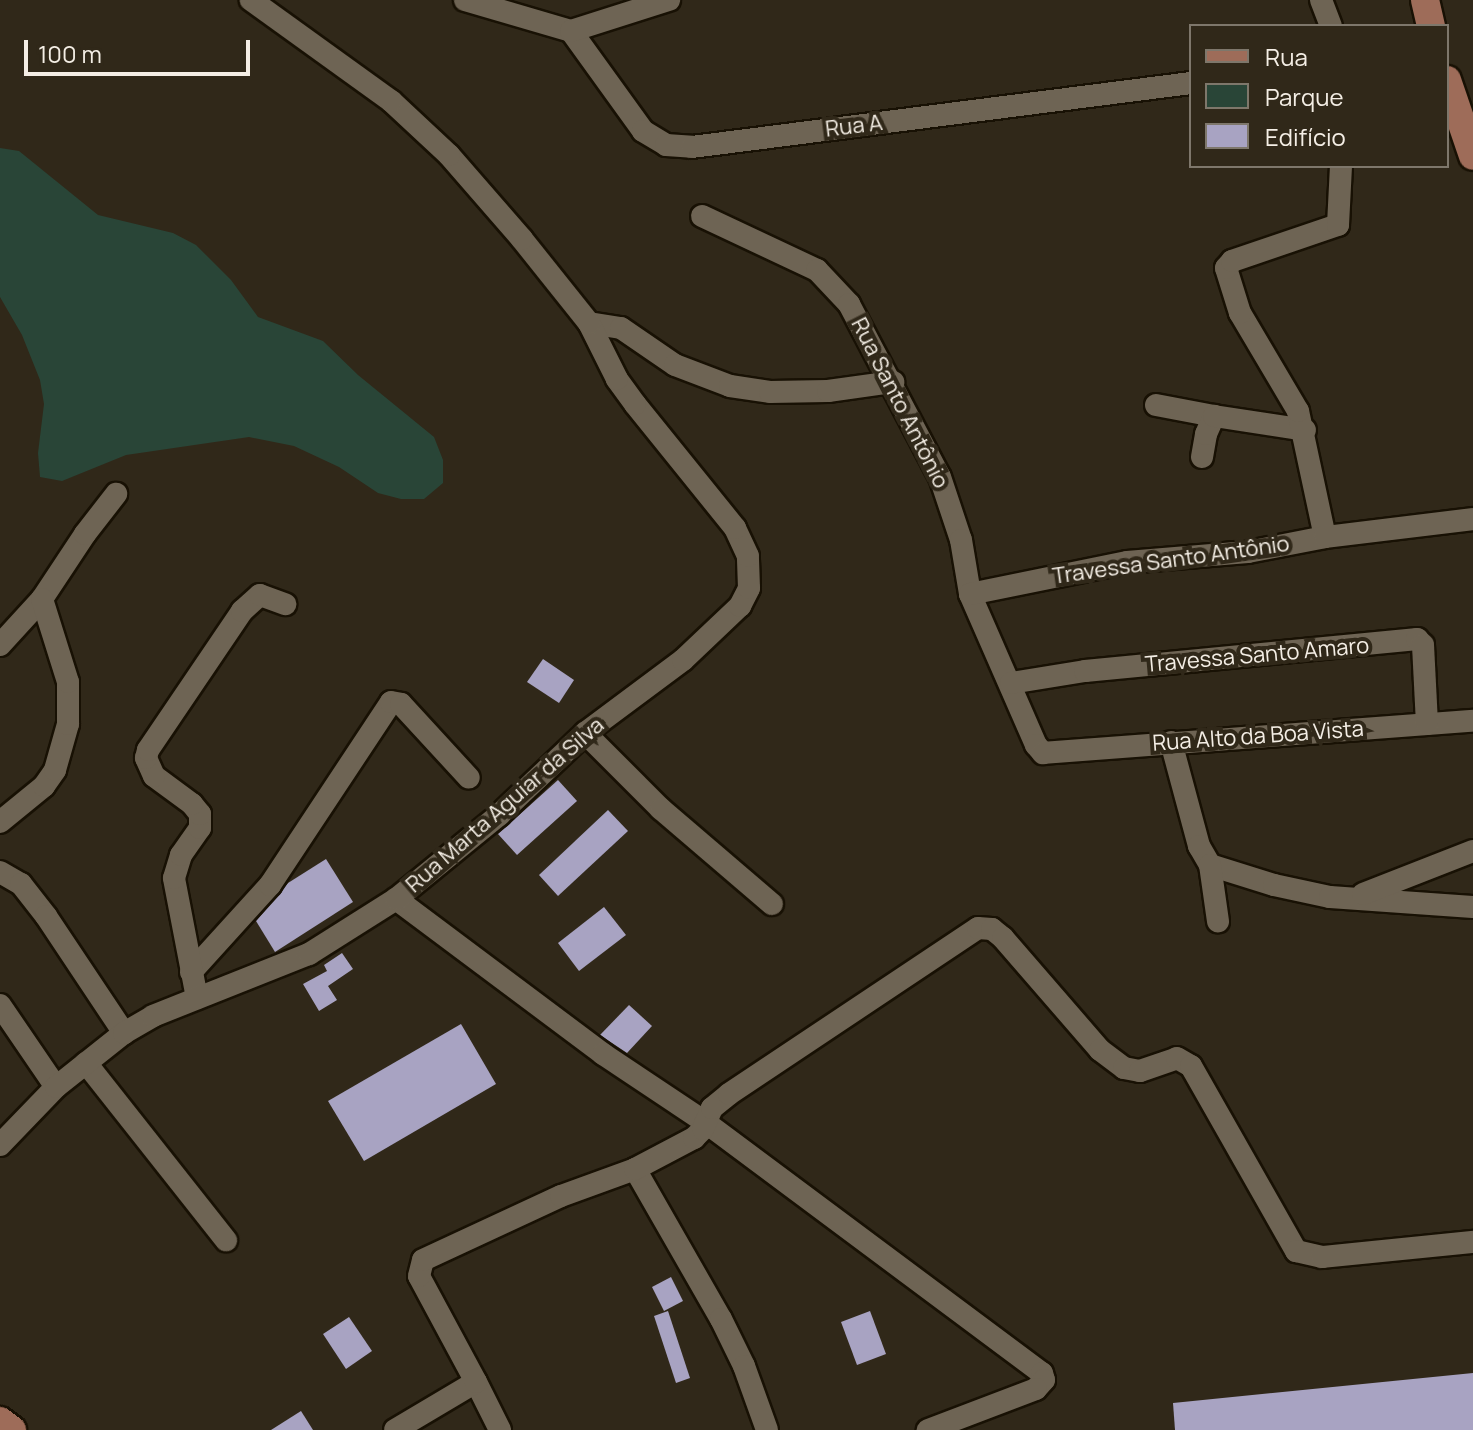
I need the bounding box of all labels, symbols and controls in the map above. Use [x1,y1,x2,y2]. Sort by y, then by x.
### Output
scale bar [28,24,254,74]
legend [1189,24,1449,168]
text: 100 m [38,37,102,70]
text: Rua [1265,40,1308,73]
text: Parque [1265,80,1343,113]
street label: Rua A [824,109,884,143]
text: Edifício [1265,120,1346,153]
street label: Rua Santo Antônio [846,313,954,493]
street label: Travessa Santo Antônio [1051,530,1291,590]
street label: Travessa Santo Amaro [1144,632,1370,678]
street label: Rua Marta Aguiar da Silva [401,712,609,898]
street label: Rua Alto da Boa Vista [1151,715,1365,757]

